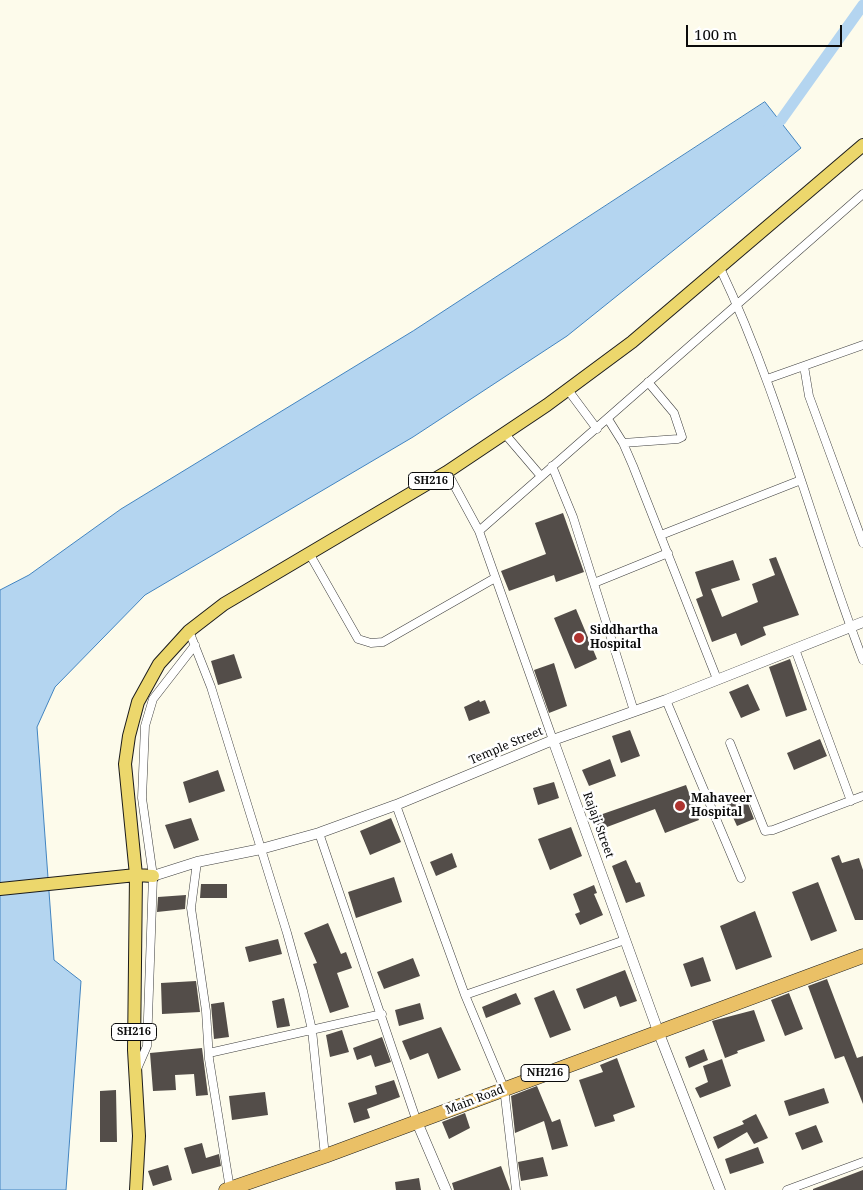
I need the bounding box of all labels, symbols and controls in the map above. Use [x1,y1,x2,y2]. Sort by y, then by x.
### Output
scale bar [688,15,844,47]
text: 100 m [694,24,737,44]
road number: SH216 [408,472,454,490]
place label: Siddhartha Hospital [590,624,658,652]
marker: Siddhartha Hospital [572,631,586,645]
street label: Temple Street [467,724,545,768]
street label: Rajaji Street [579,790,617,860]
place label: Mahaveer Hospital [691,792,752,820]
marker: Mahaveer Hospital [673,799,687,813]
road number: SH216 [112,1024,156,1040]
road number: NH216 [521,1064,569,1082]
street label: Main Road [444,1082,506,1118]

